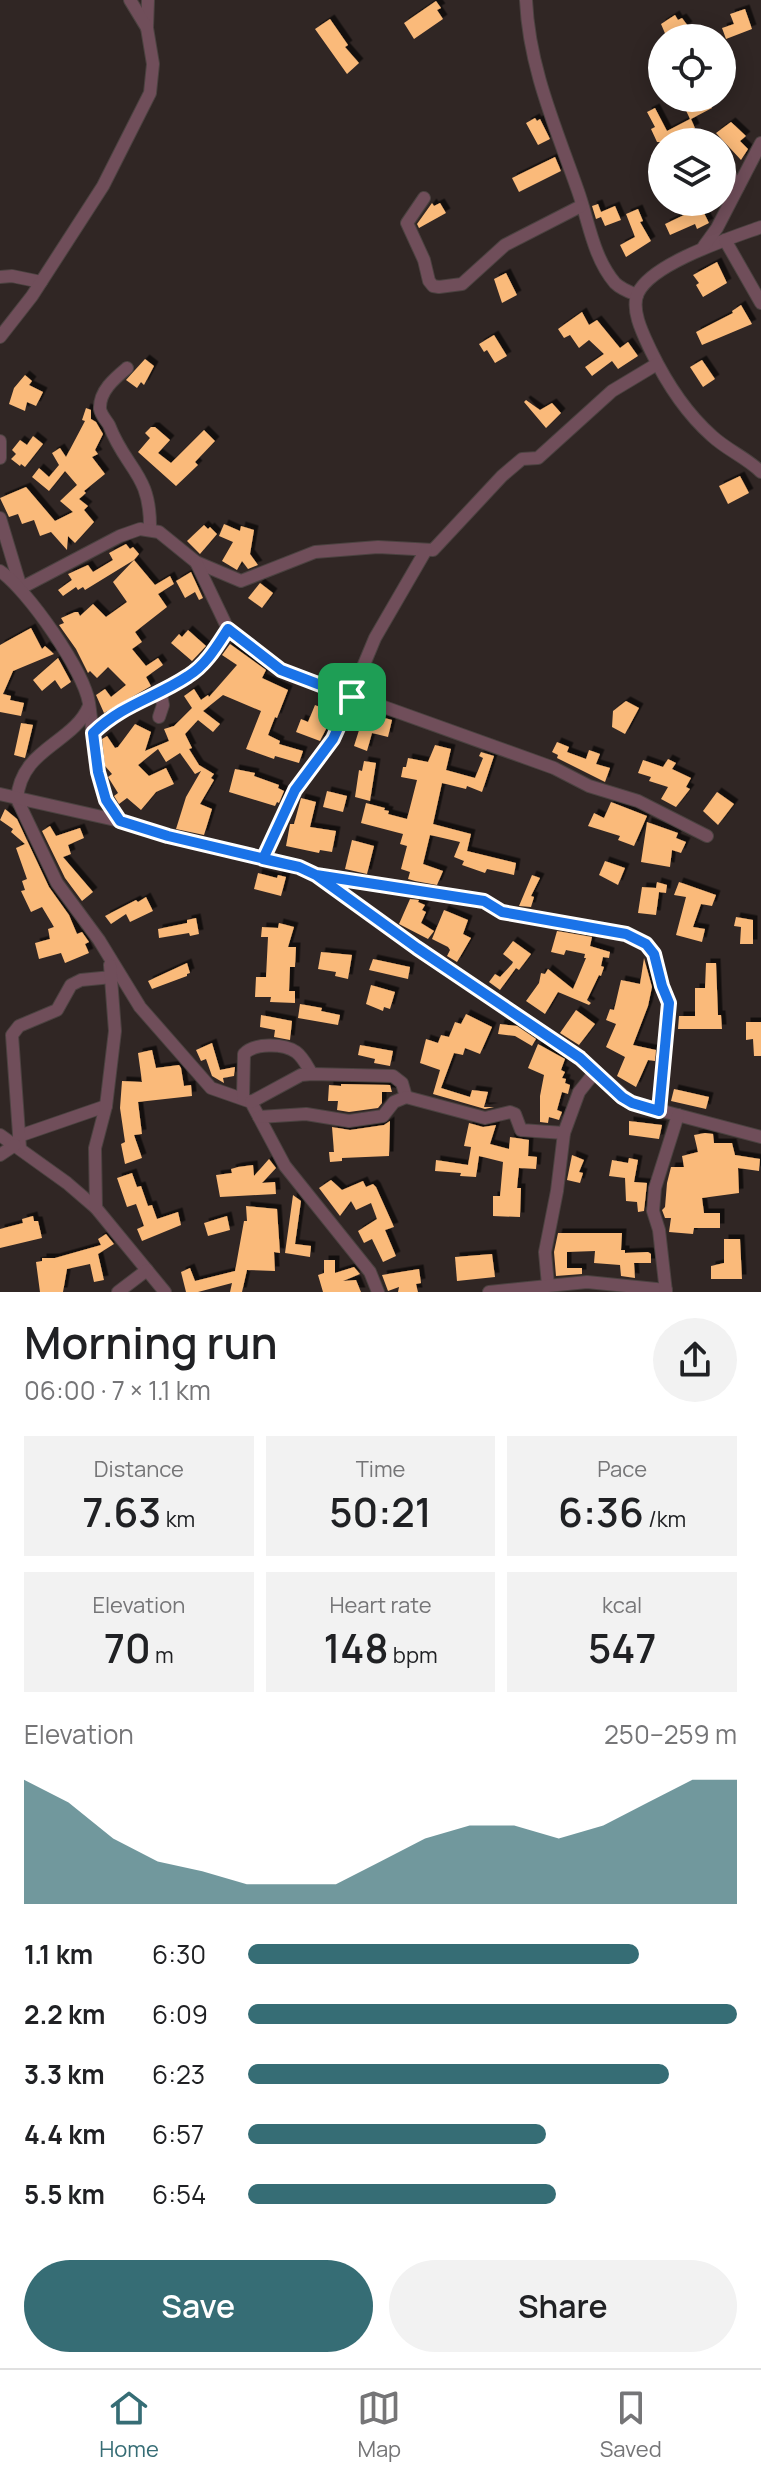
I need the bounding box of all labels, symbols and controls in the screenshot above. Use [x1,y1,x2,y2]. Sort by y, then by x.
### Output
map controls [648,24,736,216]
button: locate [648,24,736,112]
button: layers [648,128,736,216]
pin [318,663,386,731]
icon: arrive [330,675,374,719]
text: Morning run [24,1312,278,1372]
button: share [653,1318,737,1402]
text: 06:00 · 7 × 1.1 km [24,1372,211,1408]
text: Distance [94,1454,184,1484]
text: Time [356,1454,405,1484]
text: Pace [597,1454,647,1484]
text: 7.63 [82,1484,161,1539]
text: 50:21 [329,1484,432,1539]
text: 6:36 [558,1484,644,1539]
text: km [161,1504,195,1534]
text: /km [644,1504,686,1534]
text: Elevation [92,1590,185,1620]
text: Heart rate [329,1590,432,1620]
text: kcal [602,1590,642,1620]
text: 70 [104,1620,151,1675]
text: 148 [323,1620,388,1675]
text: 547 [588,1620,656,1675]
text: m [151,1640,174,1670]
text: bpm [388,1640,438,1670]
text: Elevation [24,1716,134,1752]
text: 250–259 m [604,1716,737,1752]
text: 1.1 km [24,1936,93,1972]
text: 6:30 [152,1936,206,1972]
text: 2.2 km [24,1996,105,2032]
text: 6:09 [152,1996,208,2032]
text: 3.3 km [24,2056,105,2092]
text: 6:23 [152,2056,205,2092]
text: 4.4 km [24,2116,106,2152]
text: 6:57 [152,2116,204,2152]
text: 5.5 km [24,2176,105,2212]
text: 6:54 [152,2176,206,2212]
button: Save [24,2260,373,2352]
button: Share [389,2260,737,2352]
tab: Home [99,2386,159,2464]
tab: Map [357,2386,401,2464]
tab: Saved [600,2386,662,2464]

